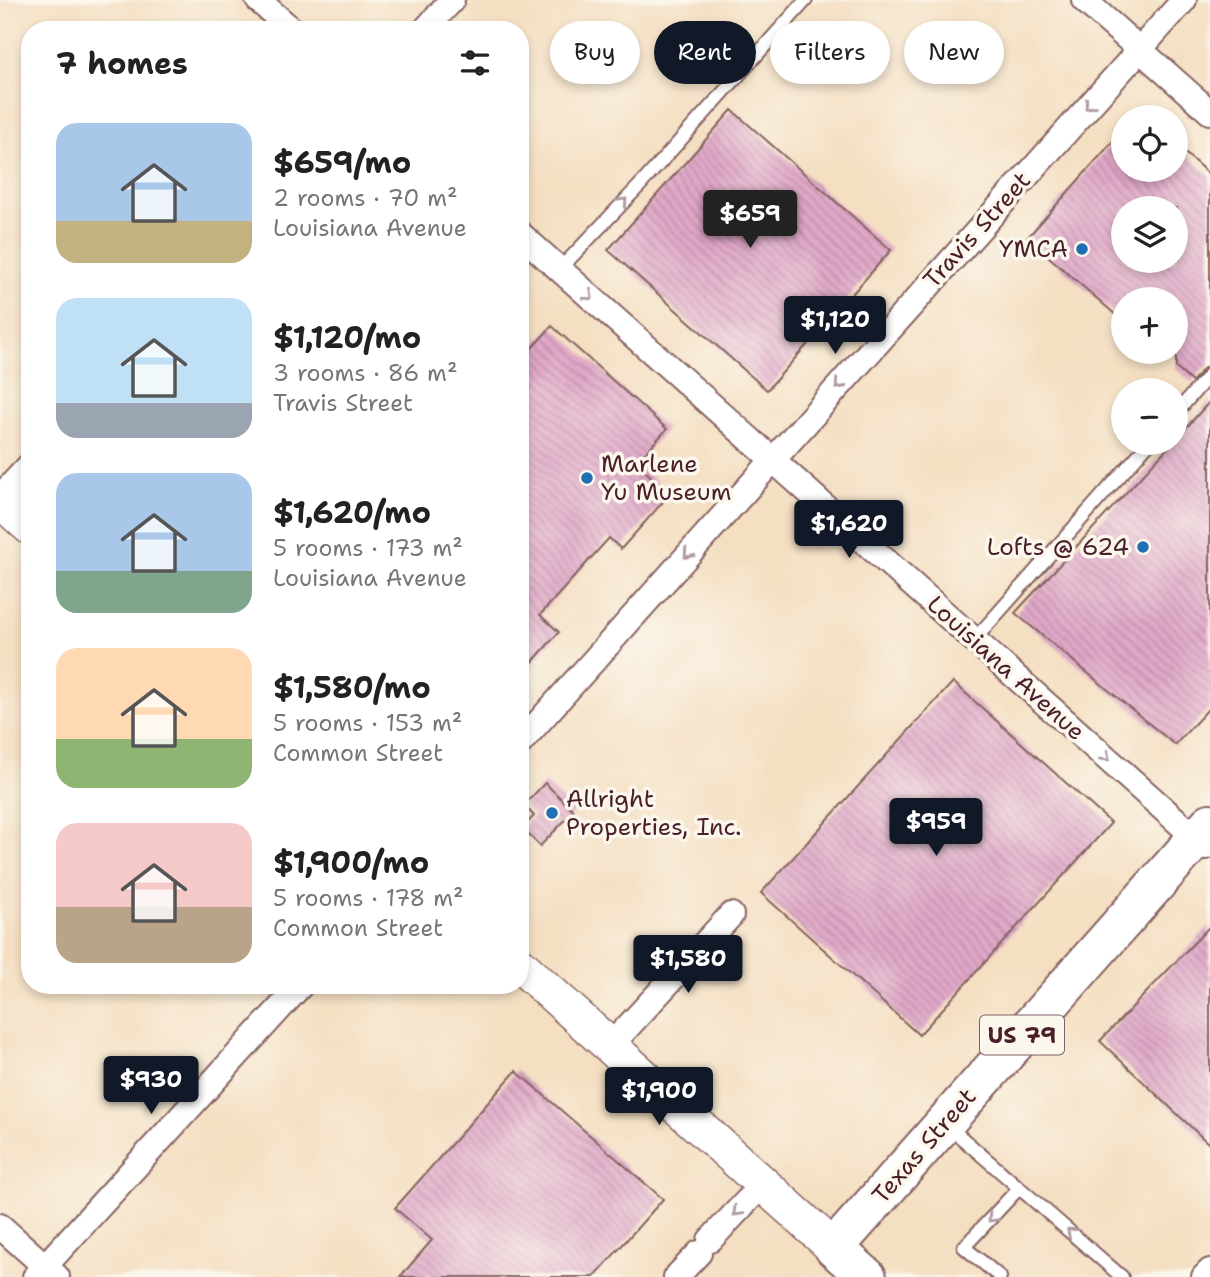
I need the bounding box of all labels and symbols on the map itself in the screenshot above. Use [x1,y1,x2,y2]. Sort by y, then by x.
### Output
one-way arrow [1085,97,1097,110]
street label: Travis Street [916,165,1038,295]
pin: $659 [709,190,791,250]
one-way arrow [615,198,628,211]
place label: YMCA [999,233,1068,265]
marker: YMCA [1074,241,1090,257]
one-way arrow [581,288,594,300]
pin: $1,120 [778,296,892,356]
one-way arrow [835,376,848,389]
place label: Marlene Yu Museum [601,448,731,508]
marker: Marlene Yu Museum [579,470,595,486]
pin: $1,620 [792,500,906,560]
place label: Lofts @ 624 [987,531,1129,563]
marker: Lofts @ 624 [1135,539,1151,555]
one-way arrow [684,546,696,559]
street label: Louisiana Avenue [920,588,1092,748]
one-way arrow [1098,749,1111,762]
place label: Allright Properties, Inc. [566,783,741,843]
pin: $959 [895,798,977,858]
marker: Allright Properties, Inc. [544,805,560,821]
pin: $1,580 [631,936,745,995]
road number: US 79 [980,1016,1064,1054]
pin: $930 [110,1056,192,1116]
pin: $1,900 [602,1068,716,1127]
street label: Texas Street [865,1081,983,1211]
one-way arrow [732,1204,745,1217]
one-way arrow [987,1209,1000,1222]
one-way arrow [1066,1228,1079,1240]

